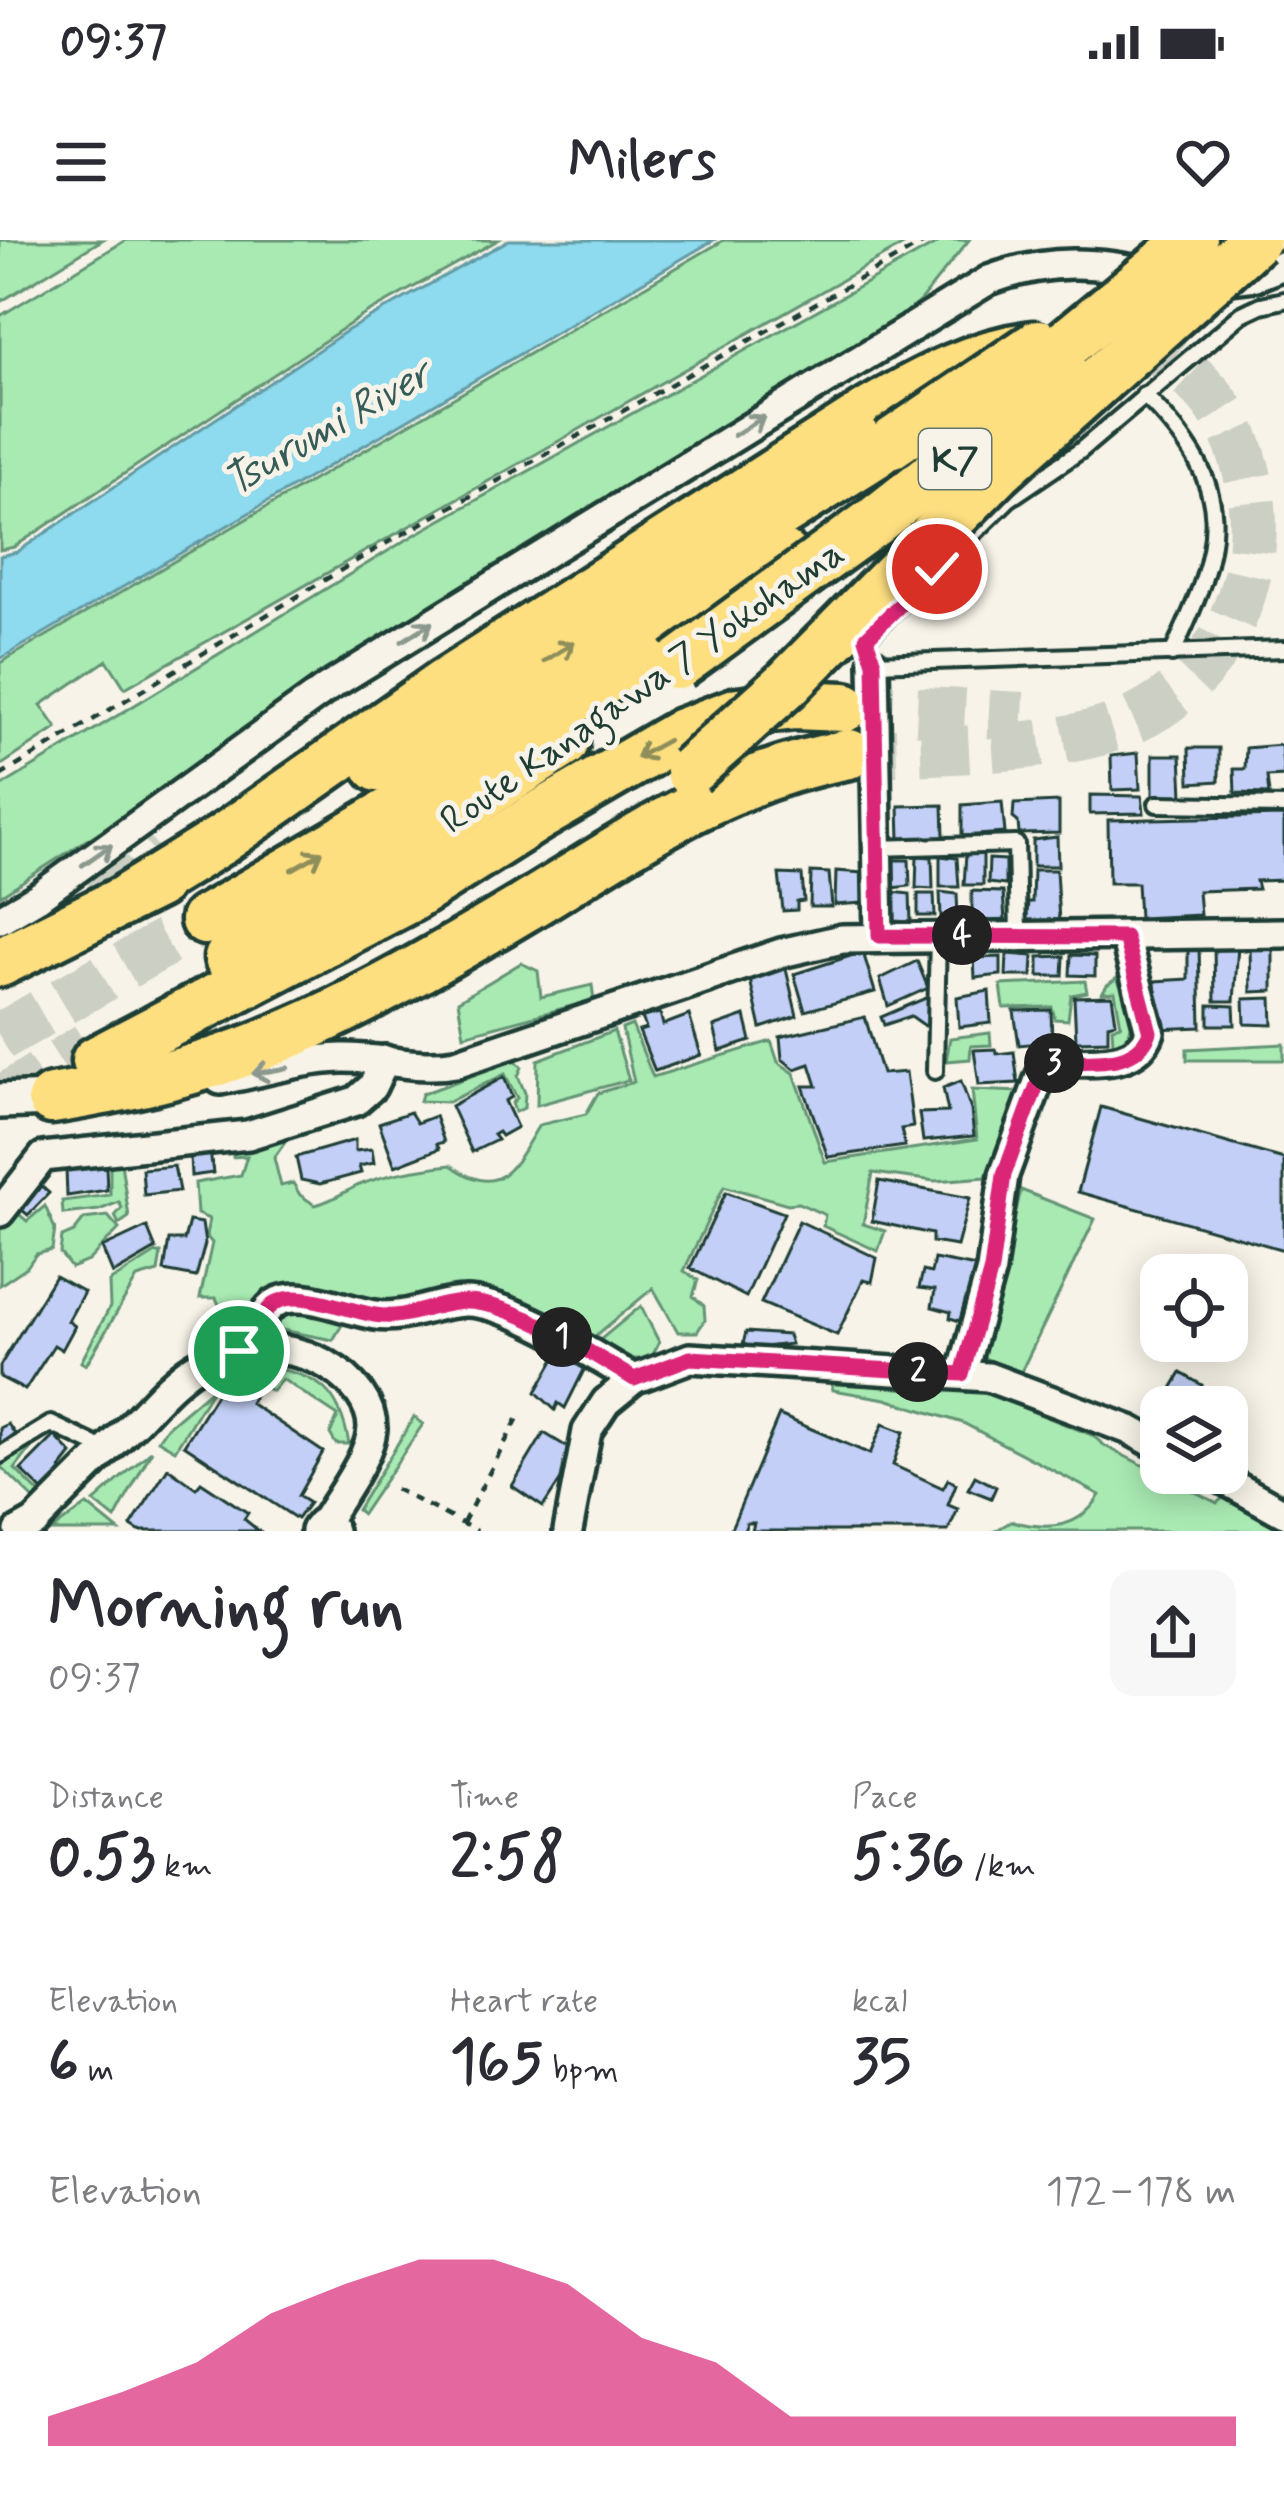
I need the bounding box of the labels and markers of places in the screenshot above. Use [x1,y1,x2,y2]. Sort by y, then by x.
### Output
pin [886,518,988,620]
pin: 4 [932,905,992,965]
pin: 3 [1024,1033,1084,1093]
pin [188,1300,290,1402]
pin: 1 [532,1307,592,1367]
pin: 2 [888,1342,948,1402]

